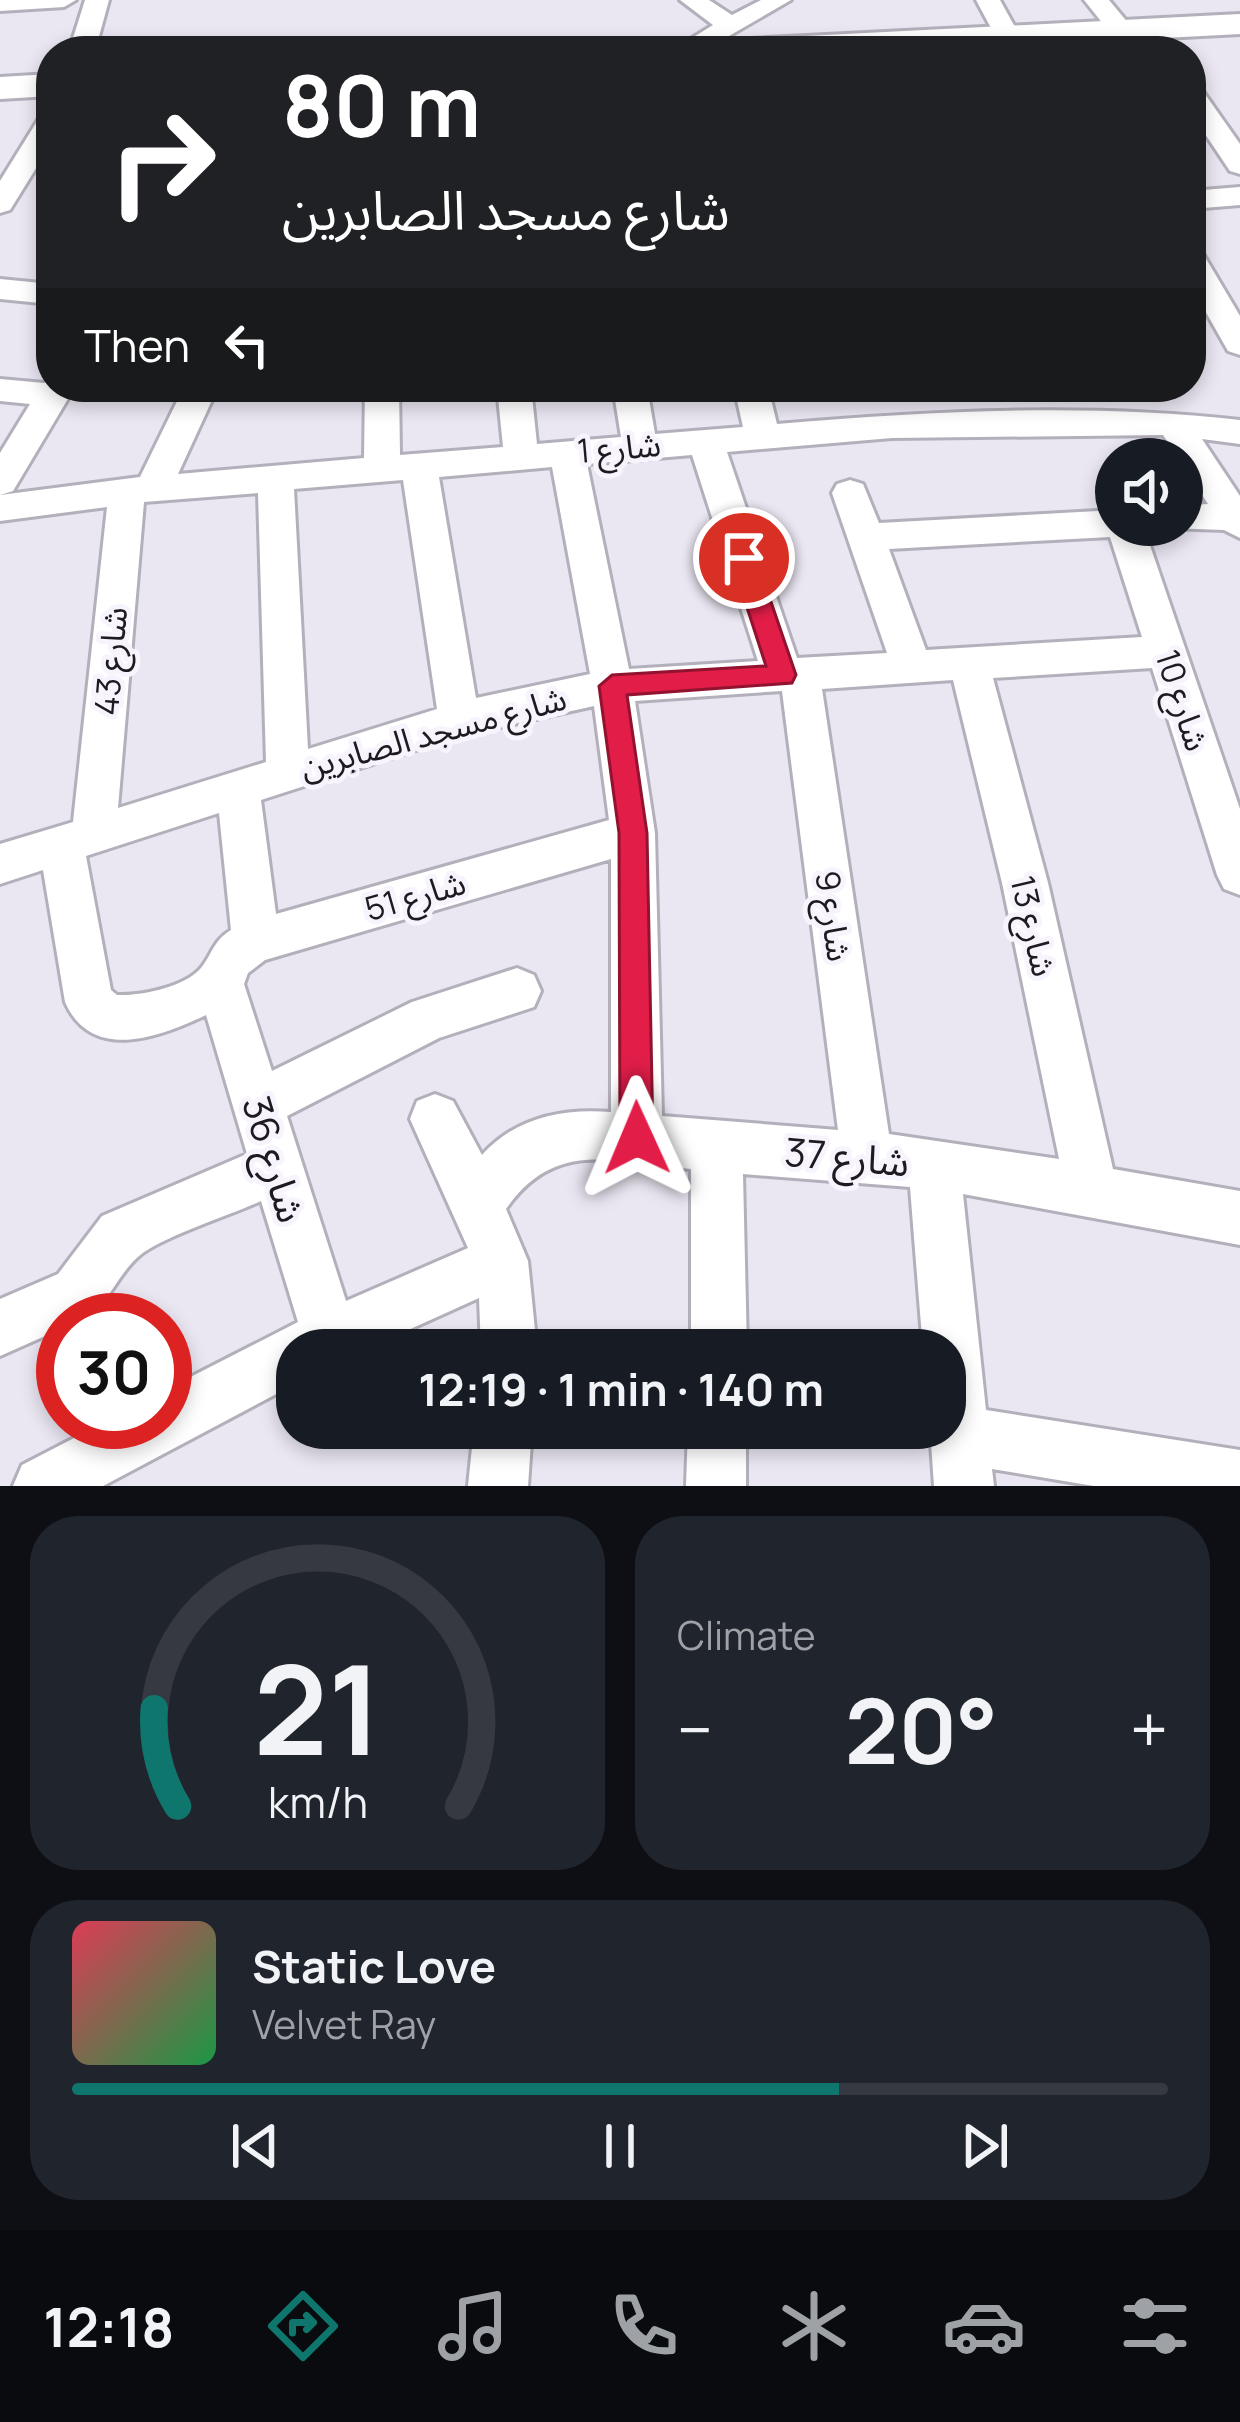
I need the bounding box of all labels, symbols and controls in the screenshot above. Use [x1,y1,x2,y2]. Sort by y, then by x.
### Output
text: 80 m [282,47,481,162]
icon: right [84,84,240,240]
text: شارع مسجد الصابرين [282,172,730,246]
icon: left [214,312,280,378]
text: Then [84,314,190,376]
street label: شارع 1 [575,421,663,476]
map controls [1095,438,1203,546]
button: sound [1095,438,1203,546]
pin [693,507,795,609]
icon: arrive [711,525,777,591]
street label: شارع 43 [83,605,140,717]
street label: شارع 10 [1143,644,1220,757]
street label: شارع مسجد الصابرين [295,675,572,792]
street label: شارع 51 [359,859,471,934]
street label: شارع 9 [802,868,863,965]
street label: شارع 13 [998,871,1067,981]
position arrow [574,1075,700,1201]
street label: شارع 36 [227,1089,320,1230]
street label: شارع 37 [782,1124,912,1191]
speed limit sign: 30 [36,1293,192,1449]
text: 12:19 · 1 min · 140 m [418,1358,824,1420]
text: Climate [677,1608,816,1662]
text: 21 [253,1622,382,1792]
text: 20° [845,1668,998,1791]
text: − [677,1684,713,1774]
text: + [1130,1684,1168,1774]
text: km/h [268,1772,367,1831]
text: Static Love [252,1935,496,1997]
text: Velvet Ray [252,1997,436,2051]
icon: previous [222,2113,288,2179]
icon: pause [587,2113,653,2179]
icon: next [952,2113,1018,2179]
icon: directions [261,2284,345,2368]
icon: music [431,2284,515,2368]
icon: phone [602,2284,686,2368]
icon: climate [772,2284,856,2368]
icon: car [942,2284,1026,2368]
icon: filters [1113,2284,1197,2368]
text: 12:18 [43,2289,174,2363]

